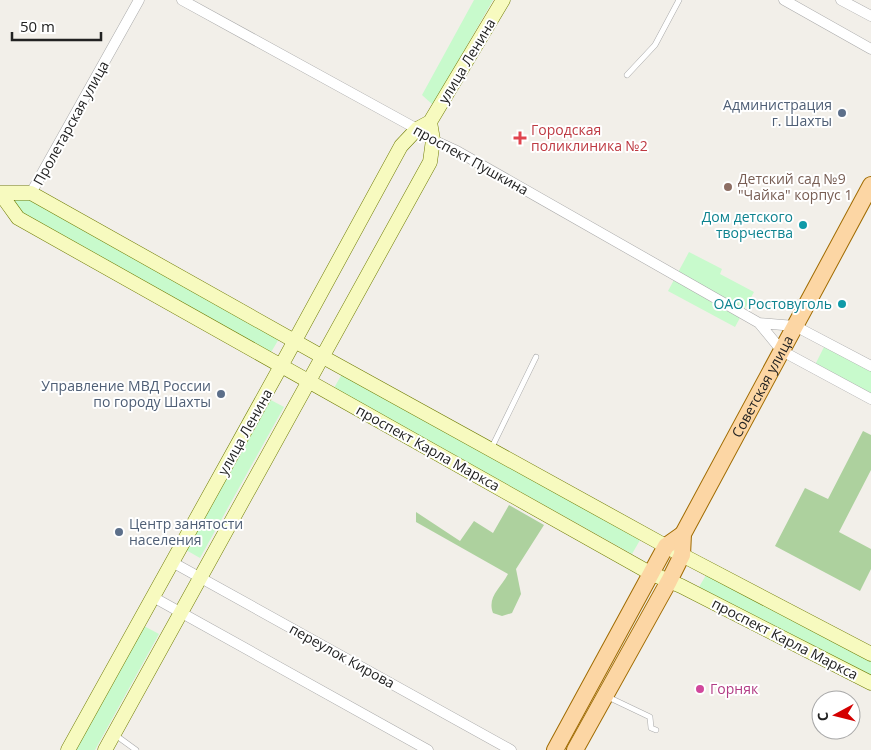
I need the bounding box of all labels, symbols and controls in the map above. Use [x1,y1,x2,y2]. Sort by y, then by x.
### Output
scale bar [12,10,101,42]
street label: улица Ленина [434,15,499,107]
text: 50 m [20,16,55,36]
street label: Пролетарская улица [28,57,113,188]
place label: Администрация г. Шахты [723,95,832,130]
marker: Администрация г. Шахты [836,107,848,119]
street label: проспект Пушкина [410,120,532,199]
place label: Городская поликлиника №2 [531,120,648,155]
marker: Городская поликлиника №2 [513,131,527,145]
place label: Детский сад №9 "Чайка" корпус 1 [738,169,852,204]
marker: Детский сад №9 "Чайка" корпус 1 [722,181,734,193]
place label: Дом детского творчества [702,207,793,242]
marker: Дом детского творчества [797,219,809,231]
place label: ОАО Ростовуголь [713,294,832,313]
marker: ОАО Ростовуголь [836,298,848,310]
street label: Советская улица [727,332,797,441]
place label: Управление МВД России по городу Шахты [41,376,211,411]
street label: улица Ленина [213,385,276,478]
marker: Управление МВД России по городу Шахты [215,388,227,400]
street label: проспект Карла Маркса [353,400,503,495]
place label: Центр занятости населения [129,514,243,549]
marker: Центр занятости населения [113,526,125,538]
street label: проспект Карла Маркса [709,593,861,684]
street label: переулок Кирова [286,619,398,692]
place label: Горняк [710,679,759,698]
marker: Горняк [694,683,706,695]
north arrow [811,690,861,740]
text: С [813,711,833,722]

